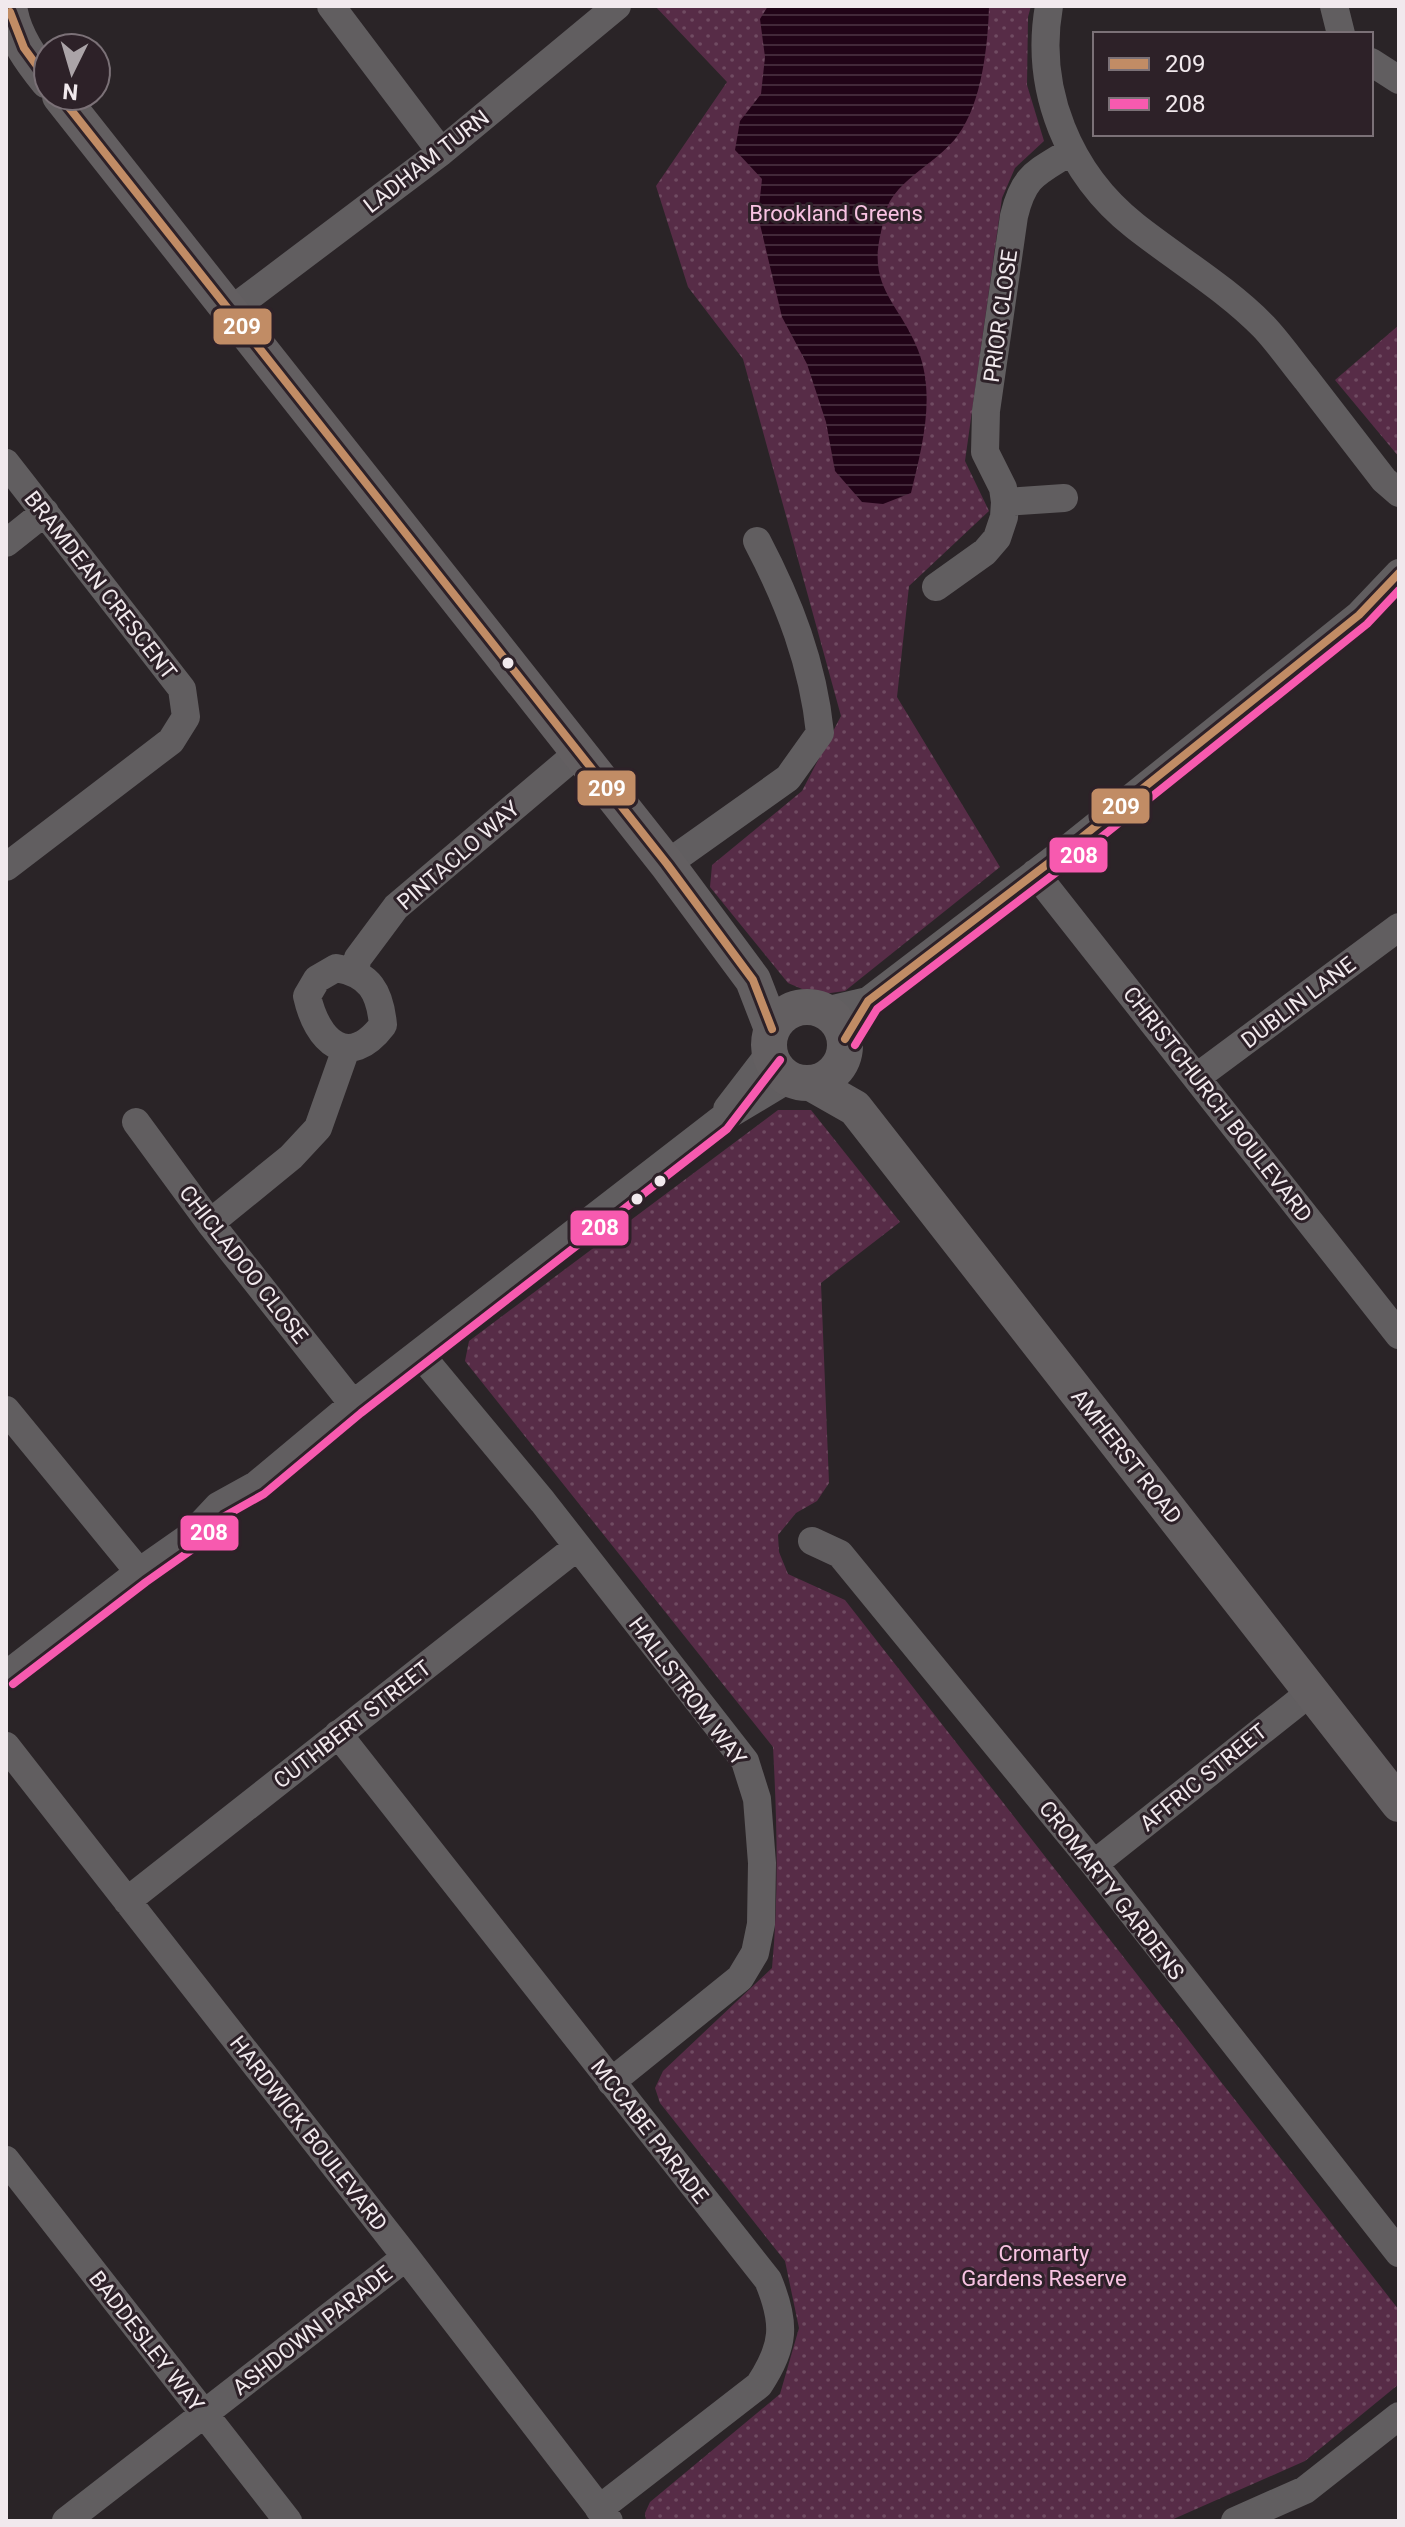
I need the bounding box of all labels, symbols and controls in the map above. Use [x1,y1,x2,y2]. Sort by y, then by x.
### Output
north arrow [32,32,112,112]
legend [1093,32,1373,136]
text: 209 [1165,50,1205,78]
text: N [61,78,79,105]
text: 208 [1165,90,1205,118]
street label: LADHAM TURN [359,105,494,218]
park label: Brookland Greens [749,201,923,226]
street label: PRIOR CLOSE [979,248,1022,384]
line badge: 209 [212,307,273,346]
text: 209 [223,314,261,339]
street label: BRAMDEAN CRESCENT [19,486,182,684]
unlabelled marker [500,655,516,671]
line badge: 209 [576,769,637,807]
text: 209 [588,776,626,801]
line badge: 209 [1090,787,1151,825]
text: 209 [1102,794,1140,819]
street label: PINTACLO WAY [392,795,525,915]
line badge: 208 [1048,836,1109,874]
text: 208 [1060,843,1098,868]
street label: DUBLIN LANE [1236,951,1360,1053]
street label: CHRISTCHURCH BOULEVARD [1118,982,1317,1227]
unlabelled marker [652,1173,668,1189]
street label: CHICLADOO CLOSE [174,1181,313,1348]
unlabelled marker [629,1191,645,1207]
line badge: 208 [569,1209,630,1247]
text: 208 [581,1215,619,1240]
street label: AMHERST ROAD [1066,1384,1187,1529]
line badge: 208 [179,1514,240,1552]
text: 208 [190,1520,228,1545]
street label: HALLSTROM WAY [624,1612,752,1771]
street label: CUTHBERT STREET [269,1655,436,1794]
street label: AFFRIC STREET [1135,1719,1272,1836]
street label: CROMARTY GARDENS [1034,1796,1189,1985]
street label: HARDWICK BOULEVARD [225,2031,392,2236]
street label: MCCABE PARADE [586,2054,713,2208]
park label: Cromarty Gardens Reserve [961,2241,1127,2291]
street label: ASHDOWN PARADE [228,2261,397,2400]
street label: BADDESLEY WAY [84,2266,210,2417]

